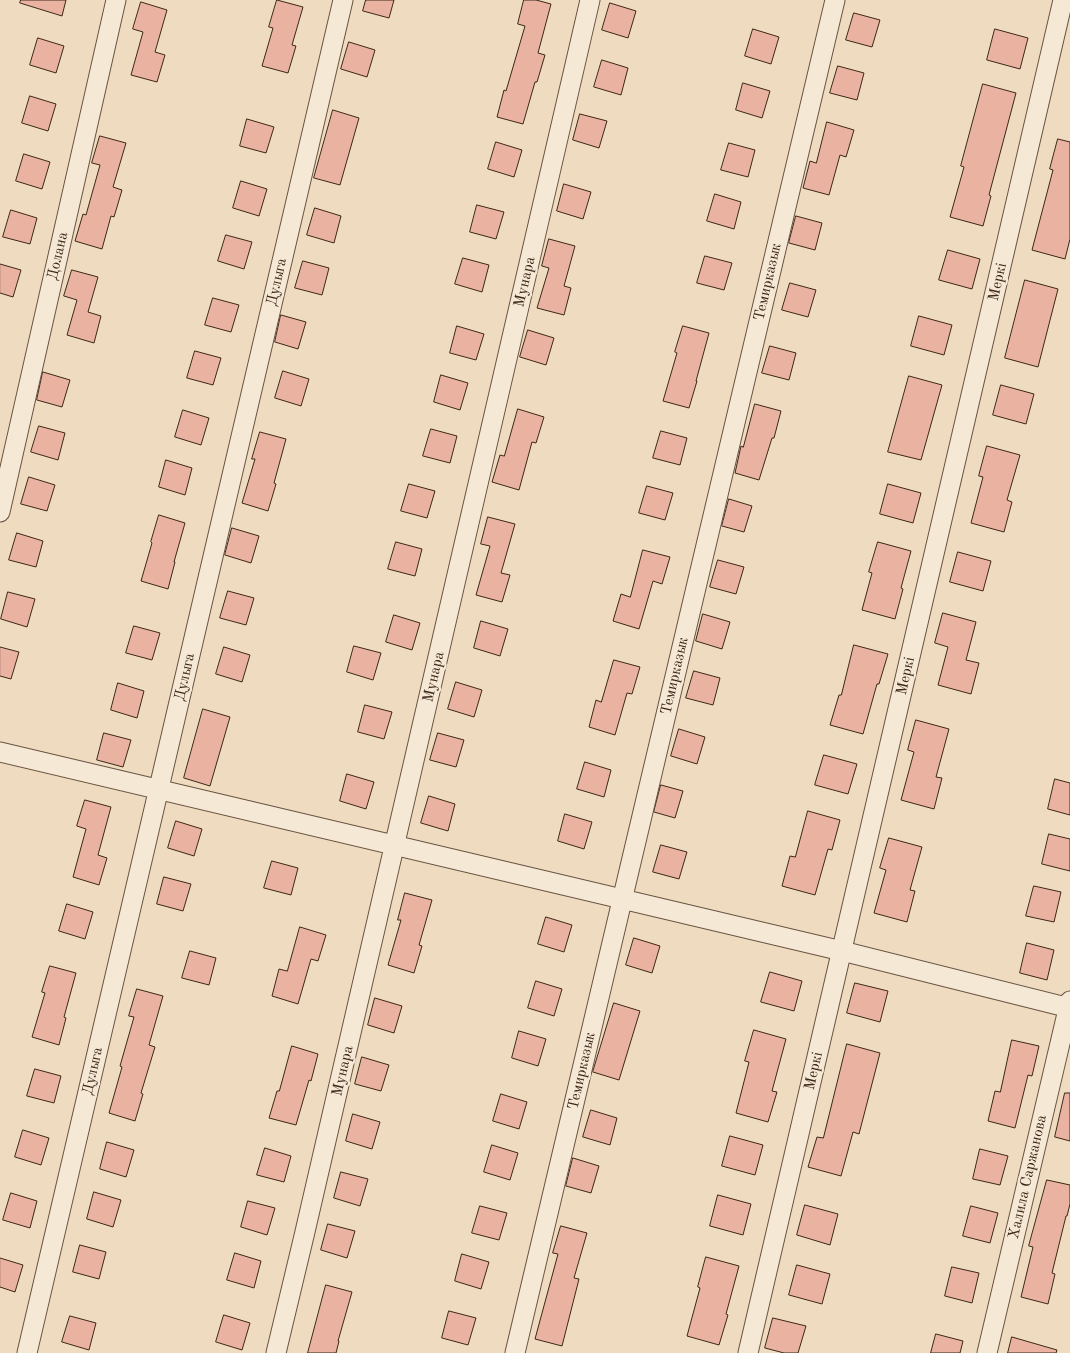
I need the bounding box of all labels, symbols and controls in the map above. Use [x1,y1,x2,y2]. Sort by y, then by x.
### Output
street label: Долана [44,230,72,282]
street label: Темирказык [750,241,786,323]
street label: Мунара [510,255,540,309]
street label: Дулыга [263,256,291,308]
street label: Меркі [985,261,1011,303]
street label: Темирказык [657,635,693,717]
street label: Мунара [419,650,449,704]
street label: Дулыга [171,651,199,703]
street label: Меркі [893,655,919,697]
street label: Темирказык [564,1030,600,1112]
street label: Мунара [328,1044,358,1098]
street label: Дулыга [79,1045,107,1097]
street label: Меркі [801,1050,827,1092]
street label: Халила Саржанова [1005,1113,1051,1241]

